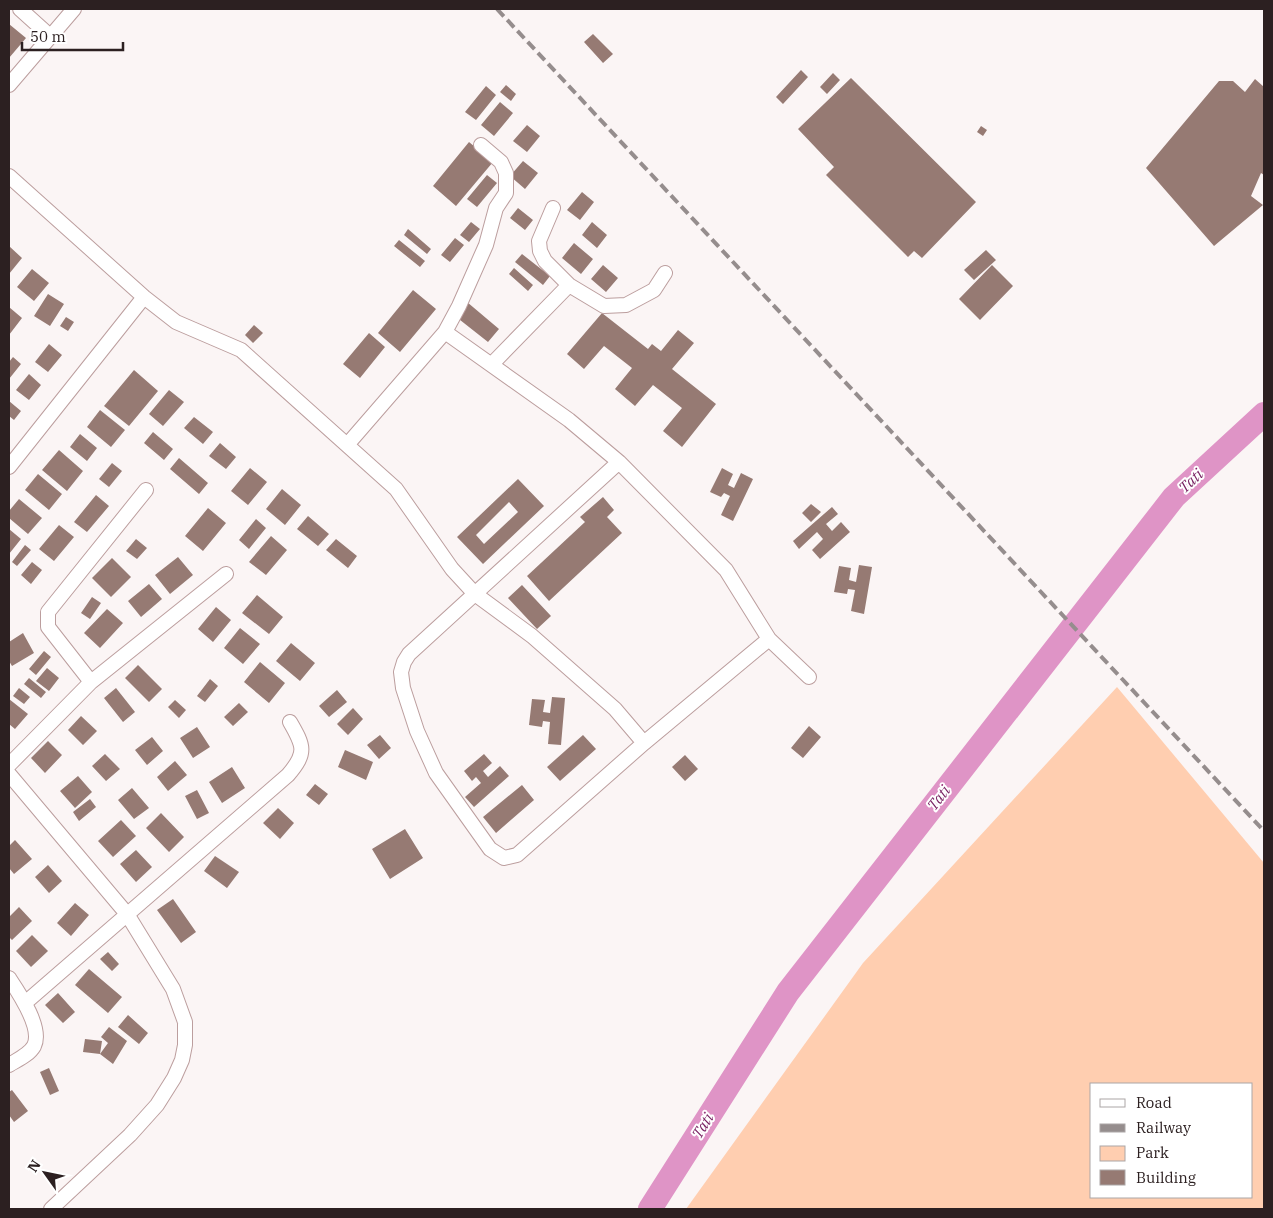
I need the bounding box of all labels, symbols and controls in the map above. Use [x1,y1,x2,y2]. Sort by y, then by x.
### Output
scale bar [22,20,124,52]
text: 50 m [30,27,66,46]
water label: Tati [1175,464,1207,497]
water label: Tati [923,781,955,814]
legend [1090,1083,1253,1198]
text: Road [1136,1093,1172,1112]
water label: Tati [688,1109,718,1142]
text: Railway [1136,1118,1191,1137]
text: Park [1136,1143,1169,1162]
north arrow [20,1148,70,1198]
text: N [24,1156,45,1175]
text: Building [1136,1168,1196,1187]

